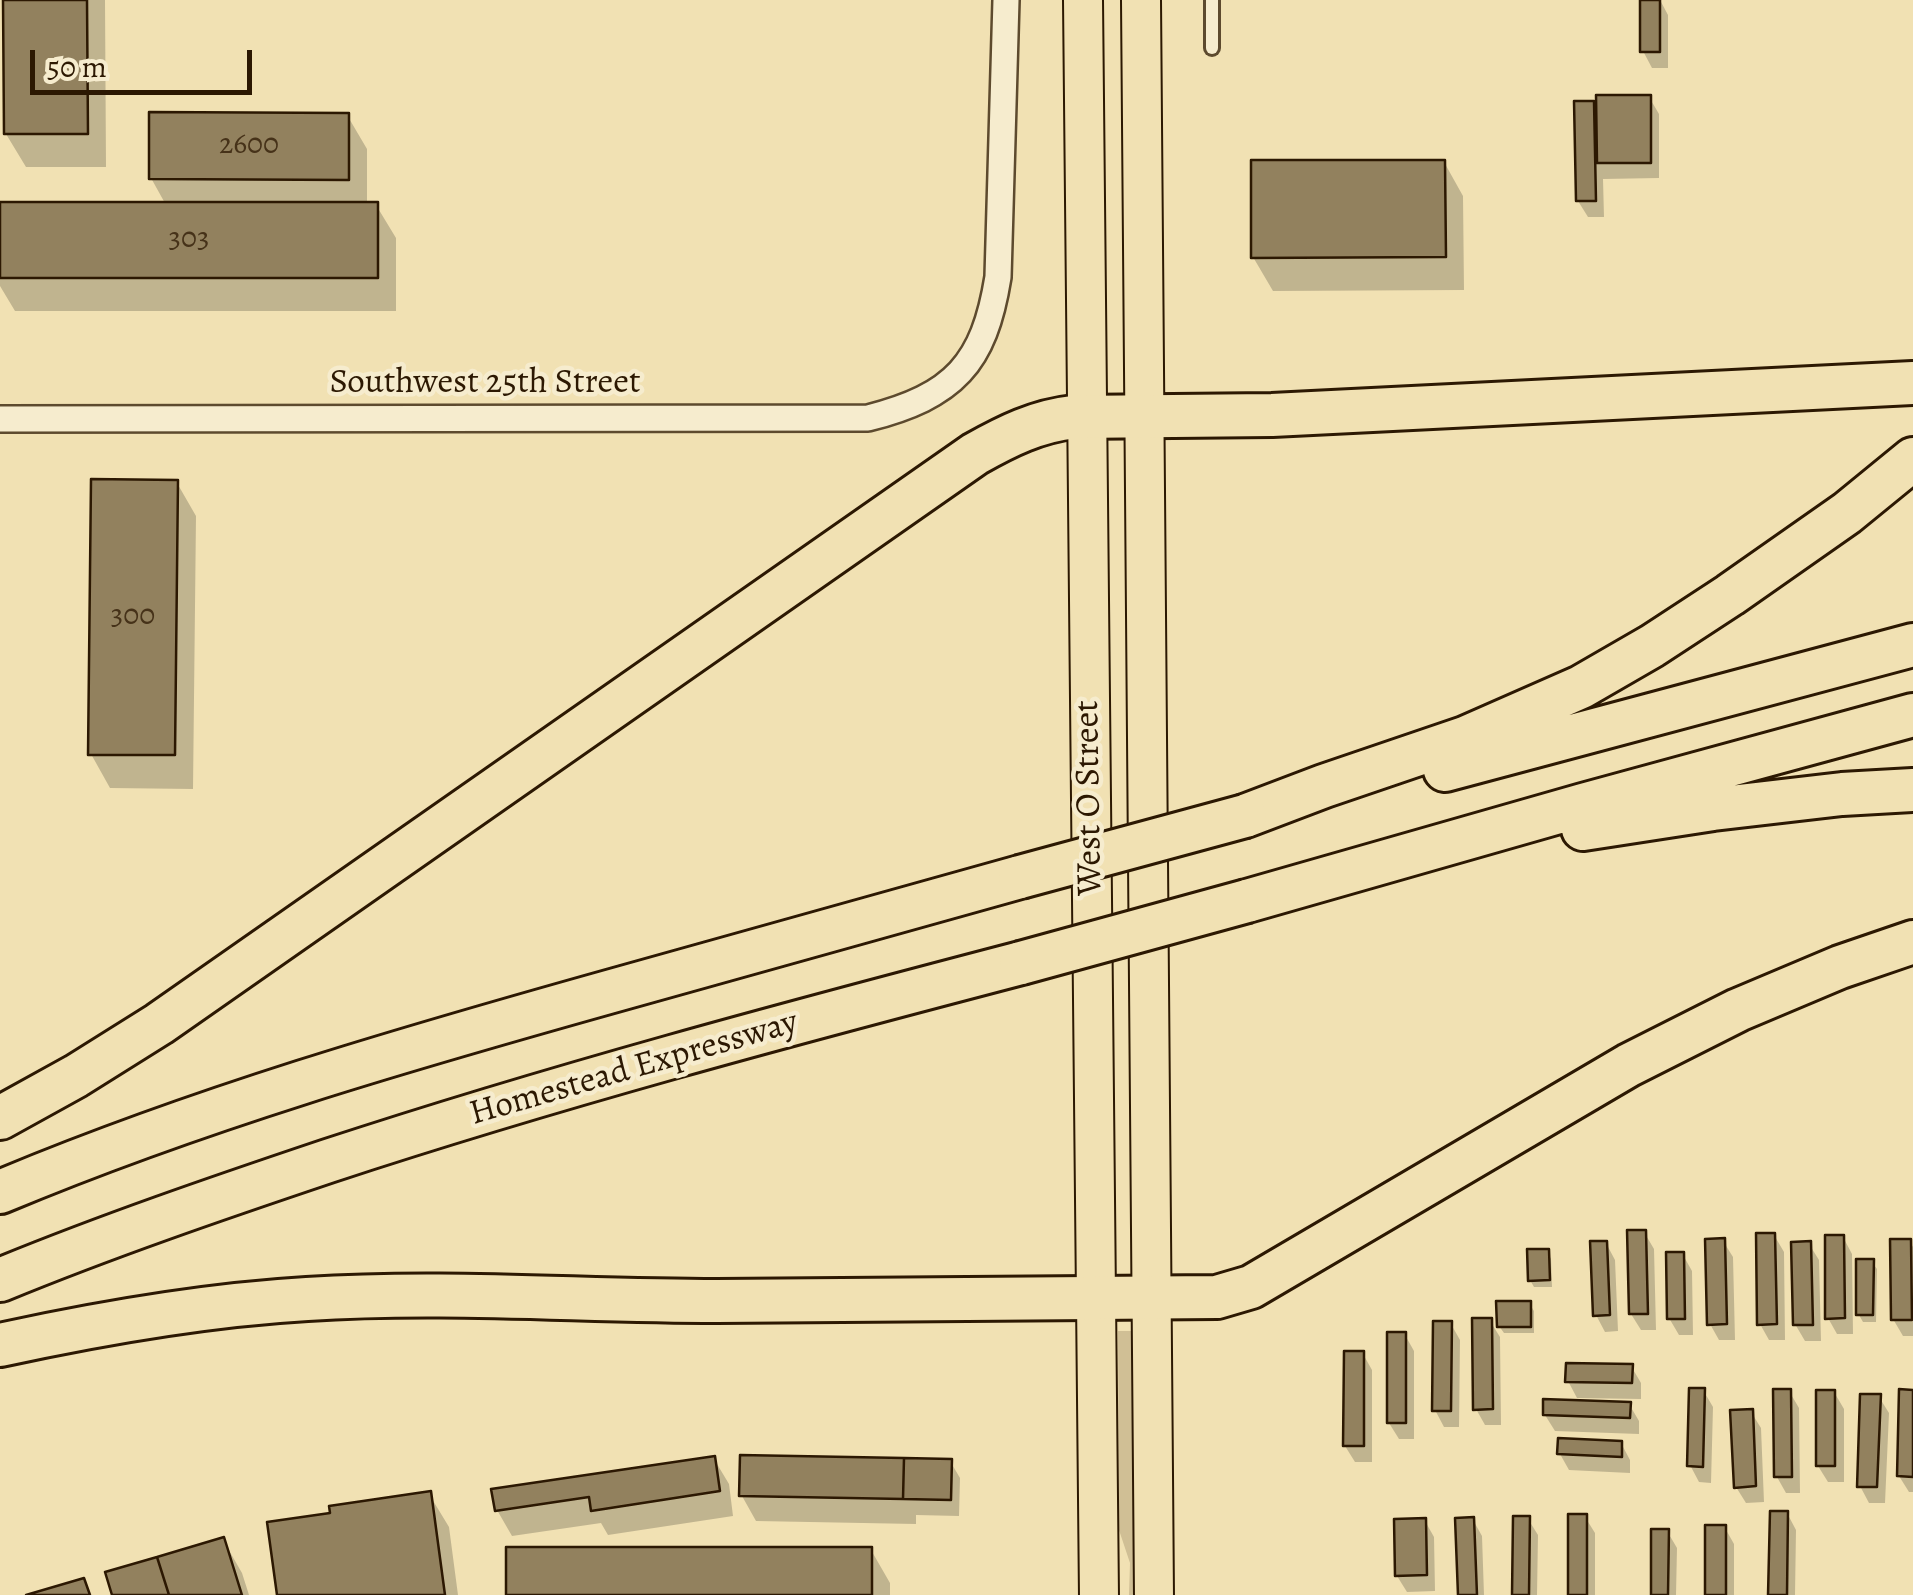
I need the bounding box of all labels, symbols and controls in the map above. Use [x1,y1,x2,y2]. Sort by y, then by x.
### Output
scale bar [35,30,258,92]
text: 50 m [47,47,107,87]
house number: 2600 [219,128,279,164]
house number: 303 [169,222,209,258]
street label: Southwest 25th Street [329,362,641,404]
house number: 300 [111,599,155,635]
street label: West O Street [1067,700,1113,896]
street label: Homestead Expressway [465,1002,803,1136]

